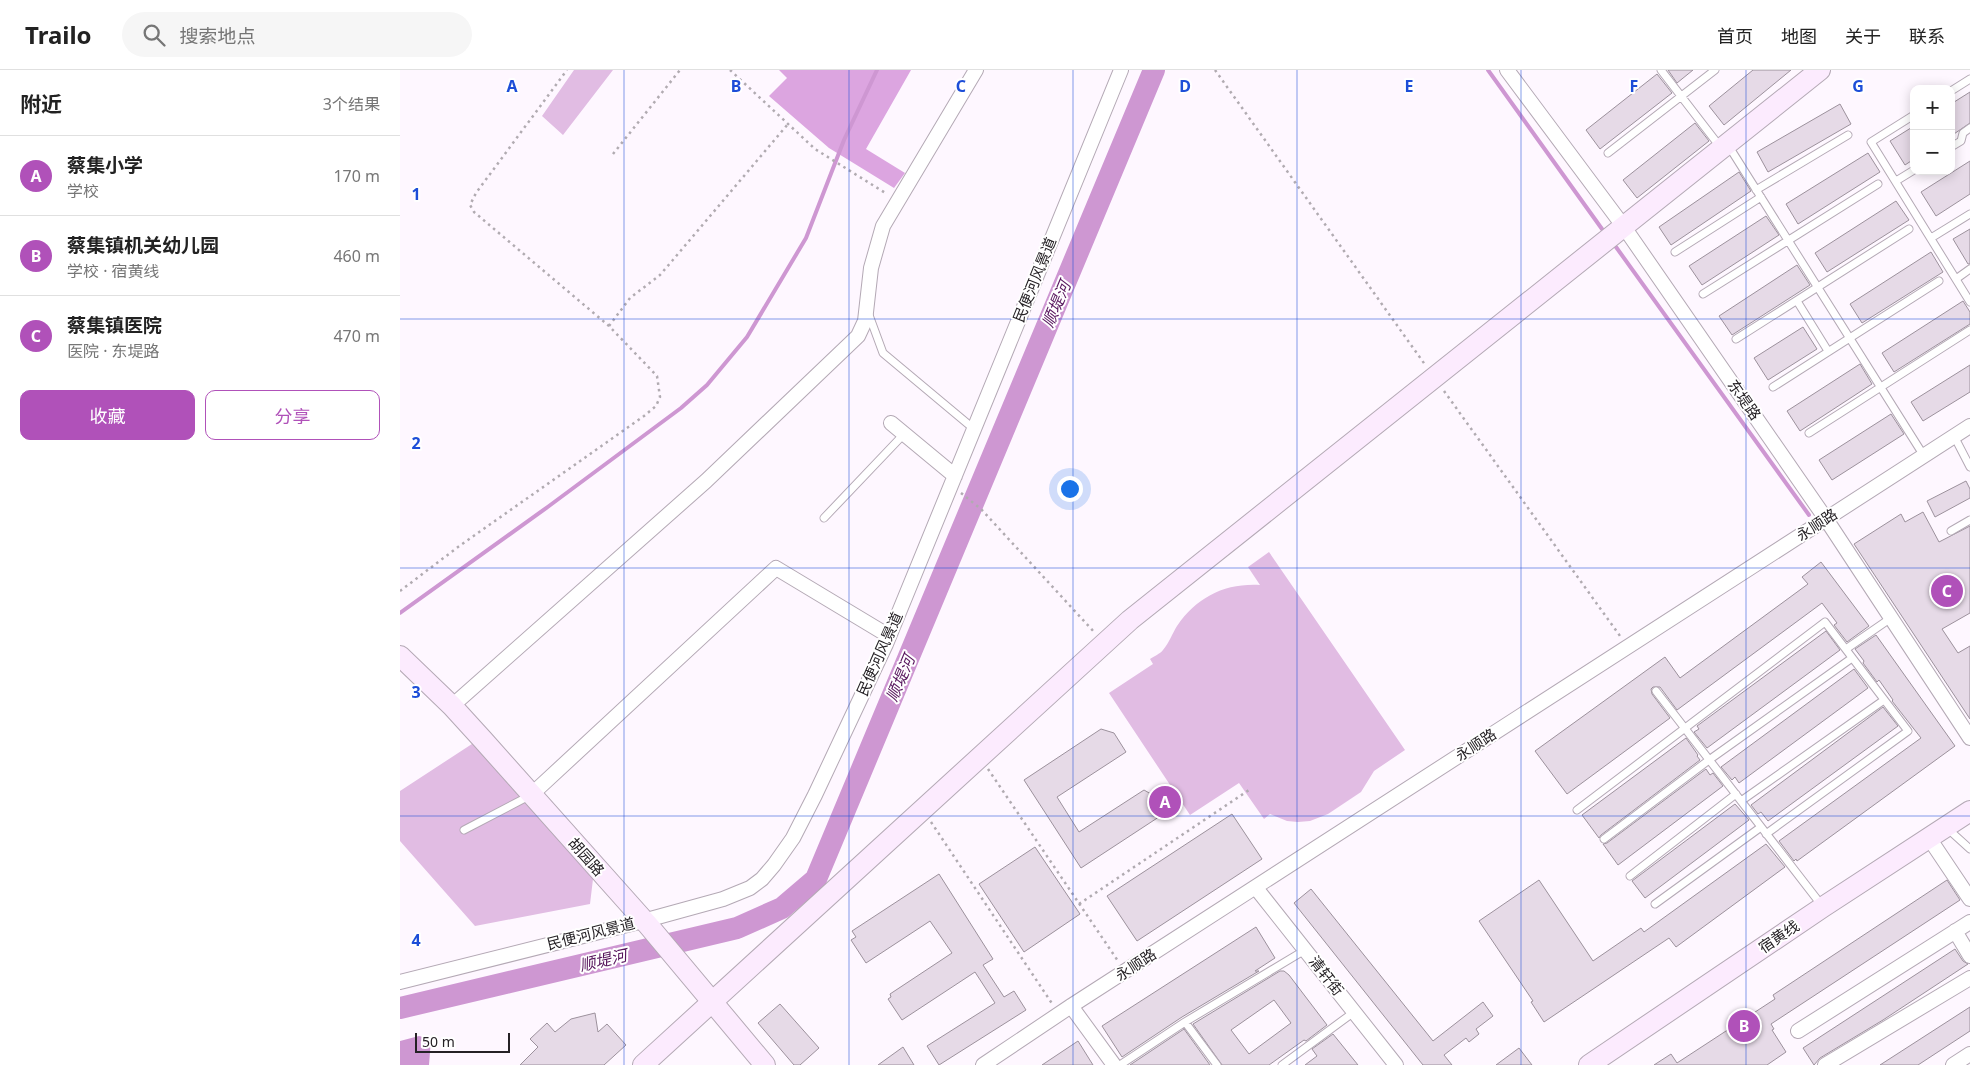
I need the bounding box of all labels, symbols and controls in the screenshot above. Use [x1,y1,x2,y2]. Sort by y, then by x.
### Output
search box [122,12,472,57]
text: Trailo [25,18,92,51]
icon: search [140,21,168,49]
text: 搜索地点 [180,23,256,49]
text: 首页 [1717,24,1753,48]
text: 地图 [1781,24,1817,48]
text: 关于 [1845,24,1881,48]
text: 联系 [1909,24,1945,48]
text: A [506,75,518,97]
text: B [731,75,741,97]
text: C [956,75,966,97]
text: D [1179,75,1191,97]
text: E [1405,75,1414,97]
text: F [1630,75,1638,97]
text: G [1852,75,1864,97]
map controls [1910,85,1955,175]
button: + [1910,85,1955,130]
text: 附近 [20,90,62,118]
text: 3个结果 [323,93,380,115]
button: − [1910,130,1955,175]
text: 蔡集小学 [67,152,143,178]
text: A [30,165,42,187]
text: 170 m [333,165,380,187]
text: 学校 [67,180,99,202]
text: 1 [411,183,421,205]
text: 蔡集镇机关幼儿园 [67,232,219,258]
street label: 民便河风景道 [1008,234,1060,325]
text: B [31,245,41,267]
text: 460 m [333,245,380,267]
text: 学校 · 宿黄线 [67,260,160,282]
water label: 顺堤河 [1036,275,1077,330]
text: 蔡集镇医院 [67,312,162,338]
text: C [31,325,41,347]
text: 470 m [333,325,380,347]
text: 医院 · 东堤路 [67,340,160,362]
street label: 东堤路 [1724,375,1766,424]
button: 收藏 [20,390,195,440]
button: 分享 [205,390,380,440]
text: 2 [411,432,421,454]
your location [1057,476,1083,502]
street label: 永顺路 [1792,504,1841,545]
pin: C [1931,572,1963,610]
street label: 民便河风景道 [852,608,907,699]
water label: 顺堤河 [880,649,921,704]
text: 3 [411,681,421,703]
street label: 永顺路 [1451,724,1500,765]
pin: A [1149,783,1181,821]
street label: 胡园路 [564,833,609,880]
street label: 民便河风景道 [545,912,637,954]
street label: 宿黄线 [1754,915,1803,957]
text: 4 [411,929,421,951]
water label: 顺堤河 [577,943,632,976]
street label: 永顺路 [1111,944,1160,985]
street label: 清轩街 [1305,951,1349,999]
pin: B [1728,1007,1760,1045]
scale bar [415,1030,510,1053]
text: 50 m [422,1032,455,1051]

